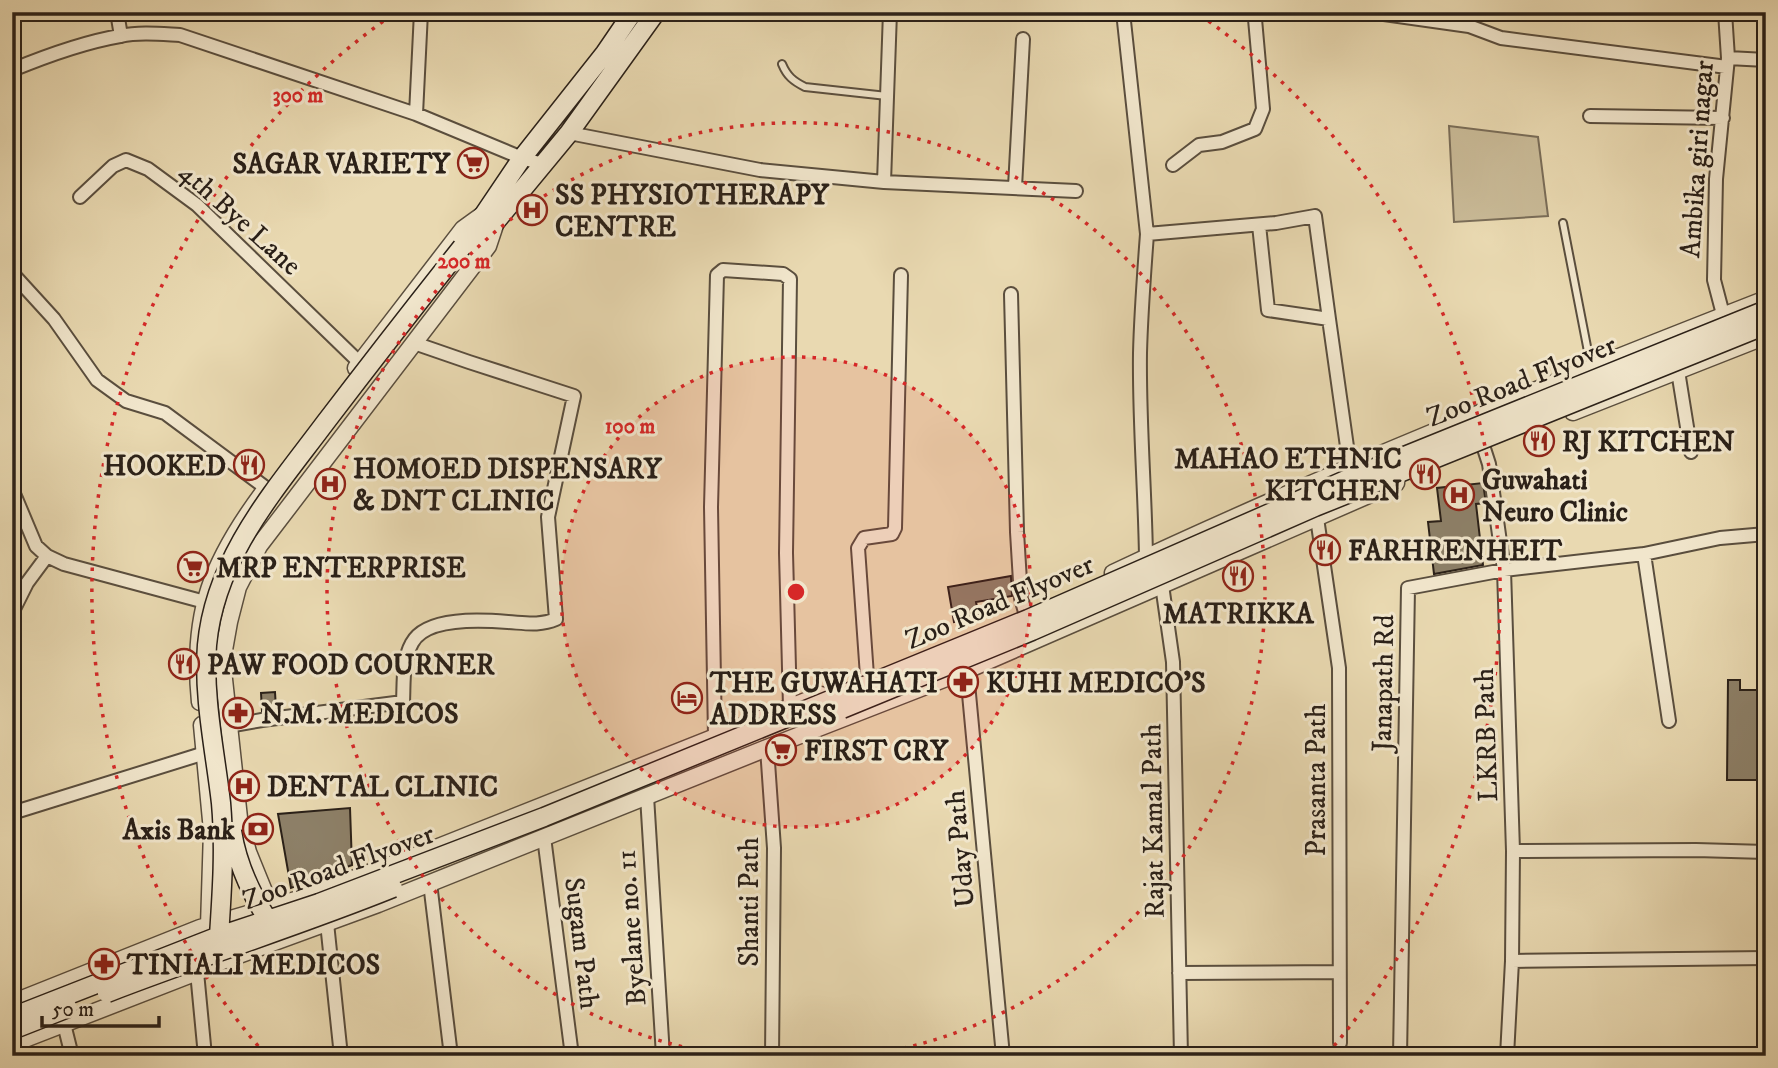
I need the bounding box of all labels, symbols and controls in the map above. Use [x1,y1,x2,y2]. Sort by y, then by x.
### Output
street label: Ambika giri nagar [1673,59,1722,259]
text: 300 m [273,83,324,109]
supermarket icon: SAGAR VARIETY [456,146,490,180]
place label: SAGAR VARIETY [232,147,451,182]
street label: 4th Bye Lane [172,155,308,283]
place label: SS PHYSIOTHERAPY CENTRE [555,178,830,245]
hospital icon: SS PHYSIOTHERAPY CENTRE [515,193,549,227]
text: 200 m [437,249,491,275]
street label: Zoo Road Flyover [1422,327,1622,435]
text: 100 m [605,414,655,440]
restaurant icon: RJ KITCHEN [1522,424,1556,458]
place label: RJ KITCHEN [1562,425,1735,460]
place label: MAHAO ETHNIC KITCHEN [1174,442,1402,509]
restaurant icon: HOOKED [232,448,266,482]
place label: HOOKED [103,449,226,484]
place label: HOMOED DISPENSARY & DNT CLINIC [353,452,663,519]
restaurant icon: MAHAO ETHNIC KITCHEN [1408,457,1442,491]
place label: Guwahati Neuro Clinic [1482,463,1628,530]
hospital icon: HOMOED DISPENSARY & DNT CLINIC [313,467,347,501]
hospital icon: Guwahati Neuro Clinic [1442,478,1476,512]
restaurant icon: FARHRENHEIT [1308,533,1342,567]
place label: FARHRENHEIT [1348,534,1563,569]
street label: Zoo Road Flyover [900,547,1100,658]
supermarket icon: MRP ENTERPRISE [176,550,210,584]
place label: MRP ENTERPRISE [216,551,466,586]
restaurant icon: MATRIKKA [1221,559,1255,593]
centre of rings [784,580,808,604]
place label: MATRIKKA [1162,597,1315,632]
street label: Janapath Rd [1365,614,1402,755]
restaurant icon: PAW FOOD COURNER [167,647,201,681]
place label: PAW FOOD COURNER [207,648,495,683]
pharmacy icon: KUHI MEDICO'S [946,665,980,699]
place label: THE GUWAHATI ADDRESS [709,666,938,733]
place label: KUHI MEDICO'S [986,666,1206,701]
street label: LKRB Path [1467,667,1506,803]
hotel icon: THE GUWAHATI ADDRESS [670,681,704,715]
pharmacy icon: N.M. MEDICOS [221,696,255,730]
place label: N.M. MEDICOS [261,697,459,732]
street label: Prasanta Path [1299,703,1334,856]
street label: Rajat Kamal Path [1134,723,1173,919]
supermarket icon: FIRST CRY [764,733,798,767]
place label: FIRST CRY [804,734,949,769]
hospital icon: DENTAL CLINIC [227,769,261,803]
place label: DENTAL CLINIC [267,770,498,805]
street label: Uday Path [938,788,983,909]
bank icon: Axis Bank [241,812,275,846]
place label: Axis Bank [122,813,236,848]
street label: Zoo Road Flyover [238,816,440,918]
street label: Shanti Path [732,837,767,967]
street label: Byelane no. 11 [609,849,654,1007]
street label: Sugam Path [556,875,607,1011]
pharmacy icon: TINIALI MEDICOS [87,947,121,981]
place label: TINIALI MEDICOS [126,948,380,983]
scale bar [42,984,159,1028]
text: 50 m [52,997,94,1023]

